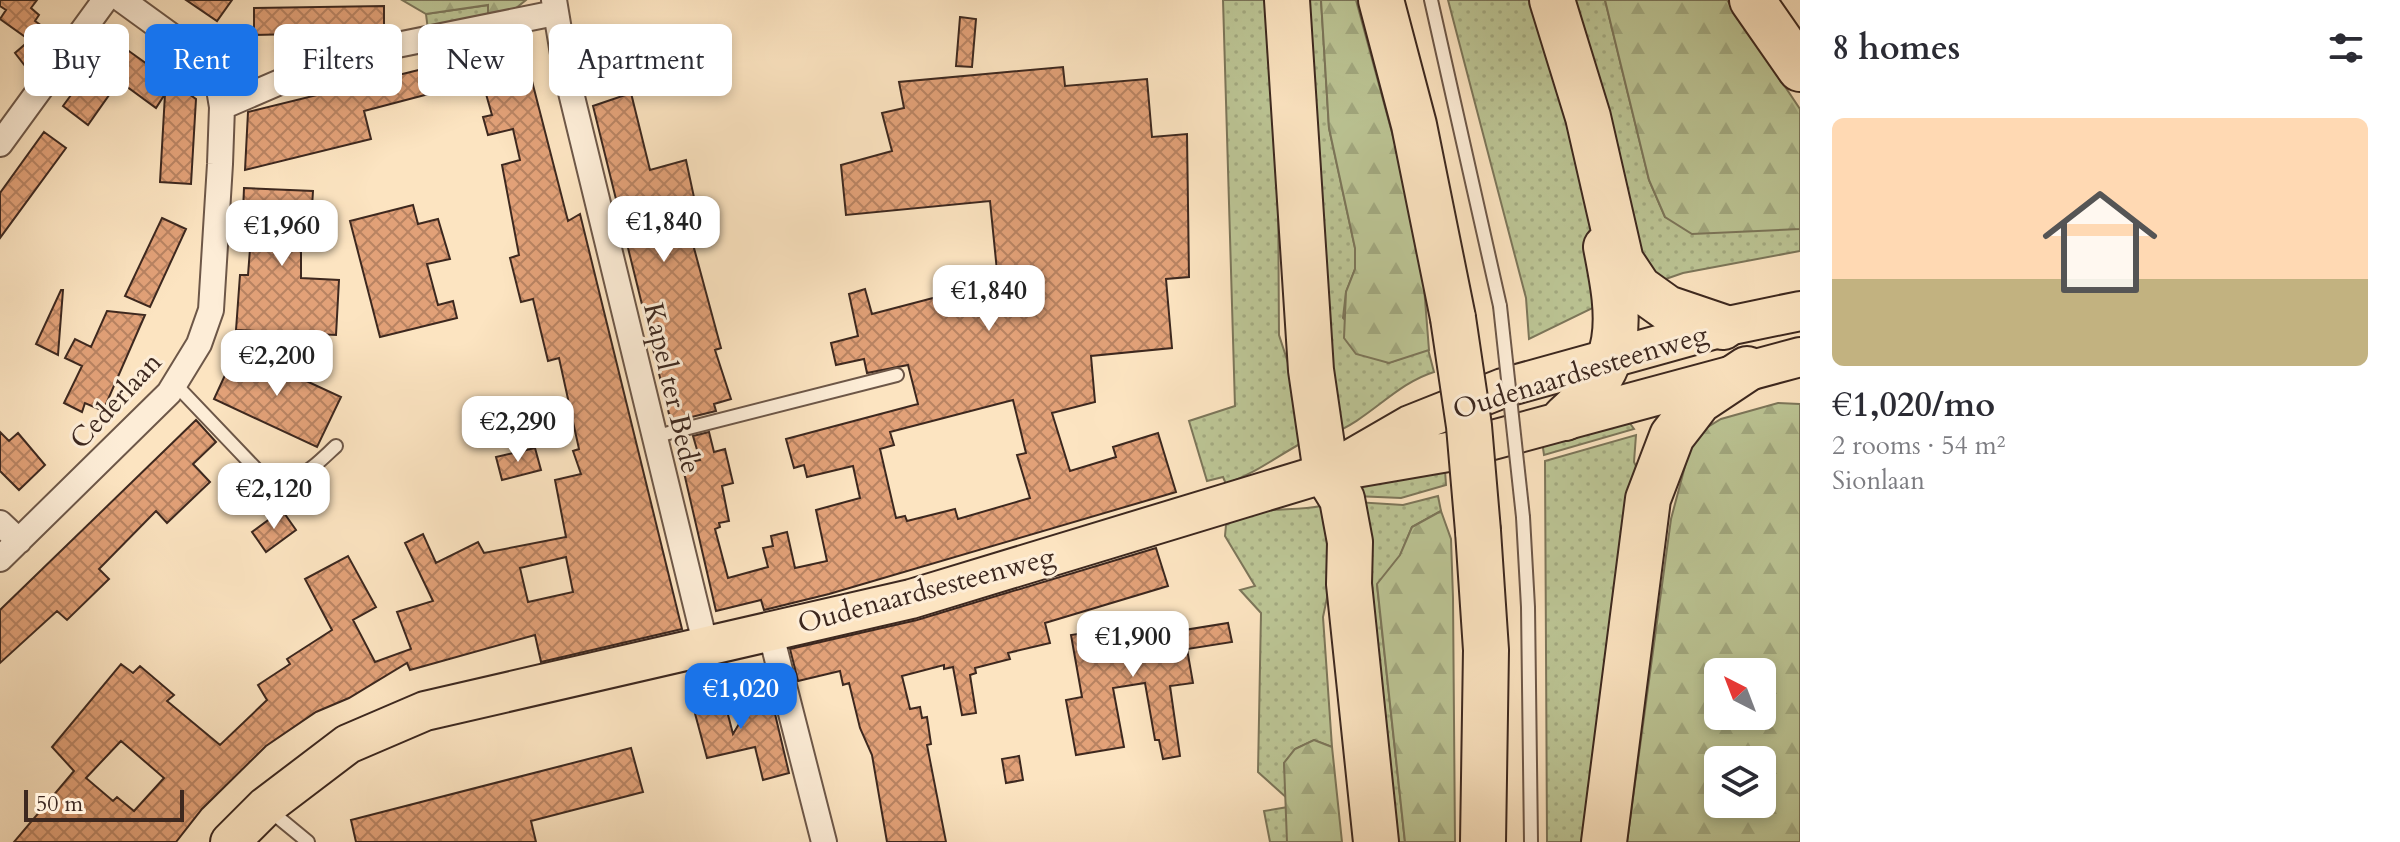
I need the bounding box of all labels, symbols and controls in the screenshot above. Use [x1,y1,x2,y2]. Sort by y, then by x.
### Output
chip: Buy [24,24,129,96]
chip: Rent [145,24,258,96]
chip: Filters [274,24,402,96]
chip: New [418,24,533,96]
chip: Apartment [549,24,732,96]
text: 8 homes [1832,25,1960,71]
icon: filters [2324,26,2368,70]
icon: home [2028,170,2172,314]
pin: €1,840 [599,196,729,264]
pin: €1,960 [217,200,347,268]
text: €1,840 [626,204,702,239]
text: €1,960 [244,208,320,243]
pin: €1,840 [924,265,1054,333]
text: €1,840 [951,273,1027,308]
street label: Kapel ter Bede [634,299,710,477]
street label: Oudenaardsesteenweg [1448,315,1713,429]
pin: €2,200 [212,330,342,398]
text: €2,200 [239,338,315,373]
street label: Cederlaan [61,344,170,457]
text: €1,020/mo [1832,382,1995,428]
pin: €2,290 [453,396,583,464]
text: €2,290 [480,404,556,439]
text: 2 rooms · 54 m² [1832,428,2005,463]
pin: €2,120 [209,463,339,531]
text: Sionlaan [1832,463,1925,498]
text: €2,120 [236,471,312,506]
street label: Oudenaardsesteenweg [793,537,1059,643]
pin: €1,900 [1068,611,1198,679]
text: €1,900 [1095,619,1171,654]
north arrow [1704,658,1776,730]
map controls [1704,658,1776,818]
pin: €1,020 [676,663,806,731]
text: €1,020 [703,671,779,706]
button: layers [1704,746,1776,818]
scale bar [24,786,184,822]
text: 50 m [36,789,83,819]

